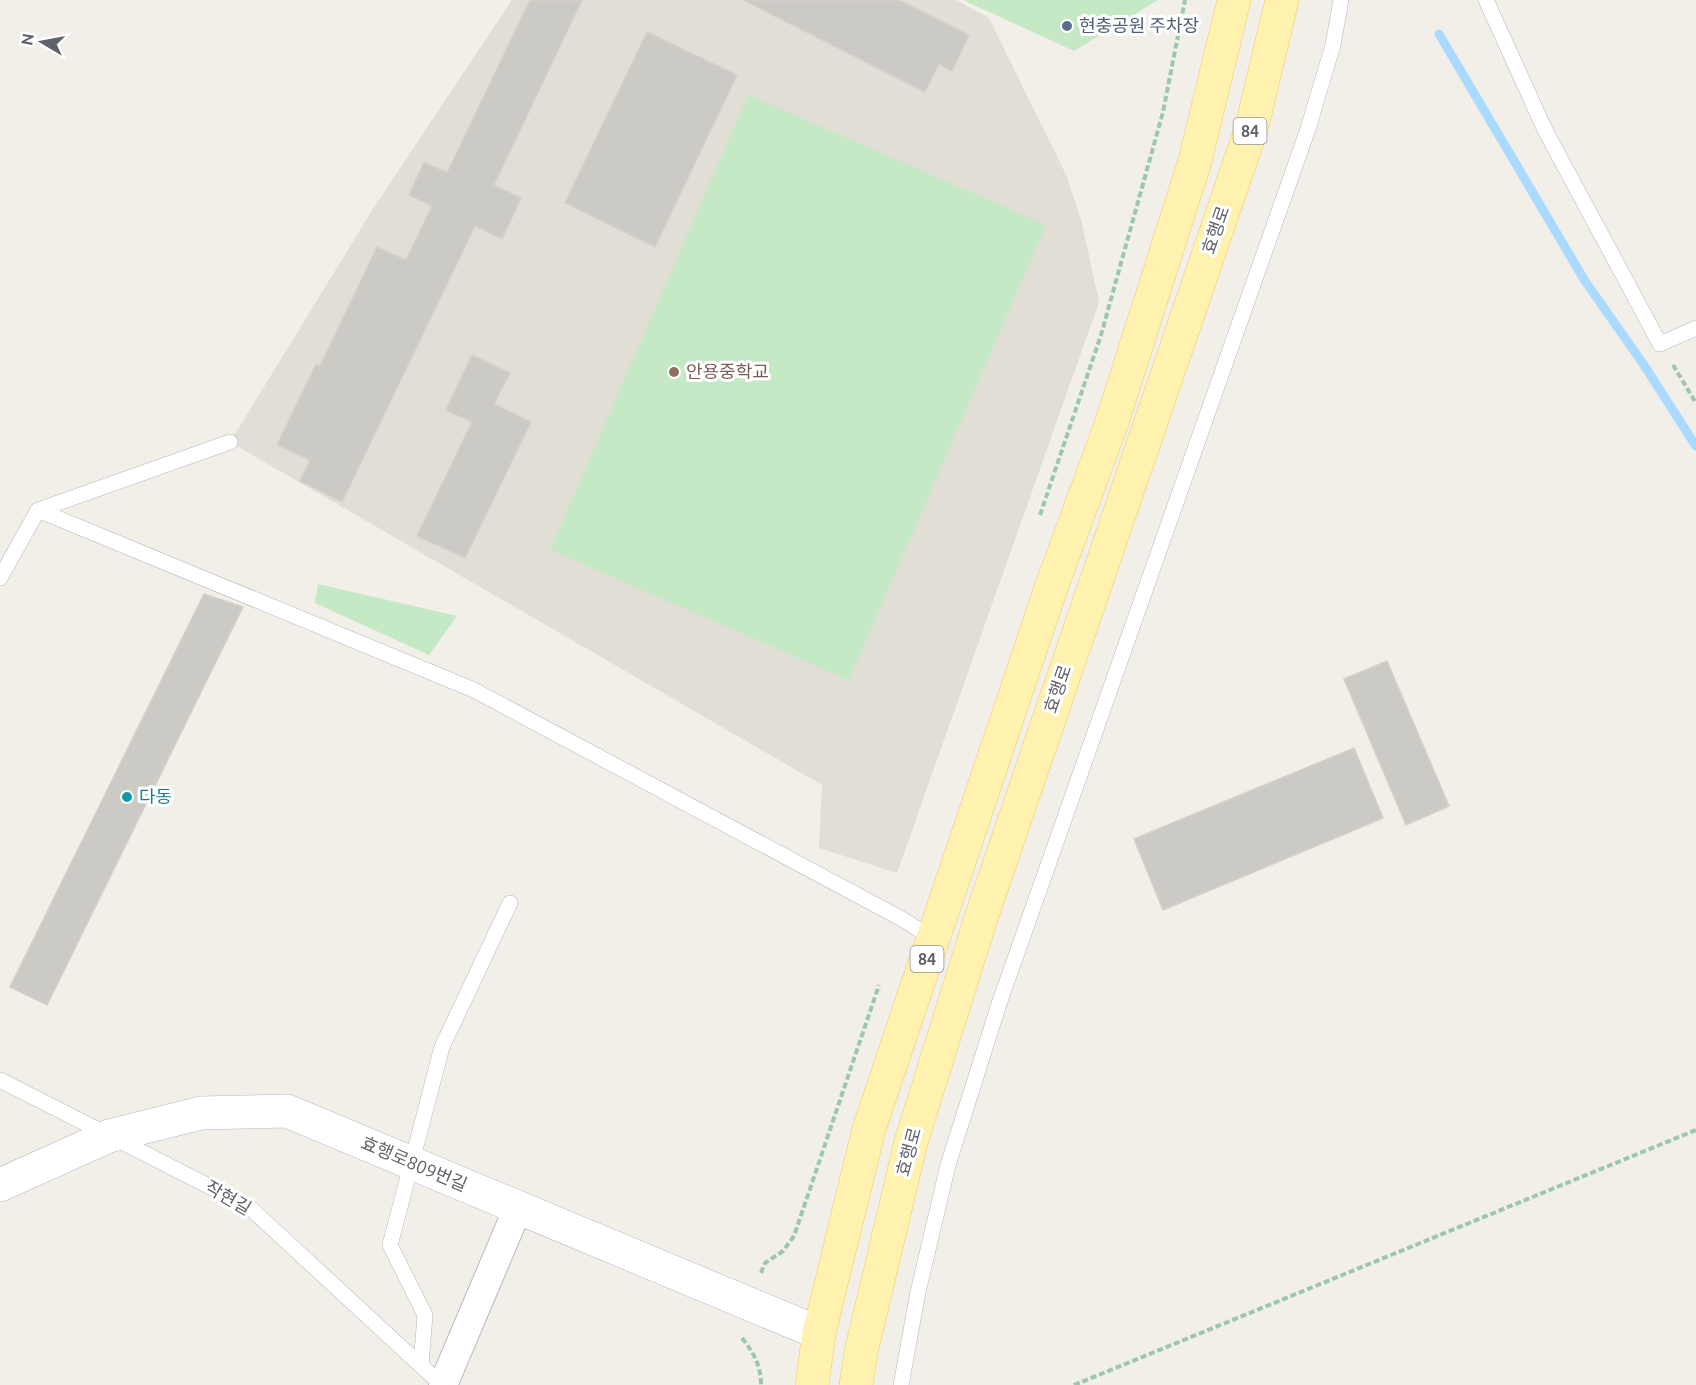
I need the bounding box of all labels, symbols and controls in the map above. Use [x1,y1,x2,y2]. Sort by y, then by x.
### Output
north arrow [12,12,72,72]
place label: 현충공원 주차장 [1079,15,1199,35]
marker: 현충공원 주차장 [1060,19,1074,33]
text: N [17,32,37,47]
road number: 84 [1234,118,1266,144]
street label: 효행로 [1198,203,1233,256]
place label: 안용중학교 [686,361,769,381]
marker: 안용중학교 [667,365,681,379]
street label: 효행로 [1040,662,1075,715]
place label: 다동 [139,786,172,806]
marker: 다동 [120,790,134,804]
road number: 84 [910,946,944,972]
street label: 효행로 [892,1125,924,1178]
street label: 효행로809번길 [358,1132,470,1194]
street label: 작현길 [202,1176,255,1218]

